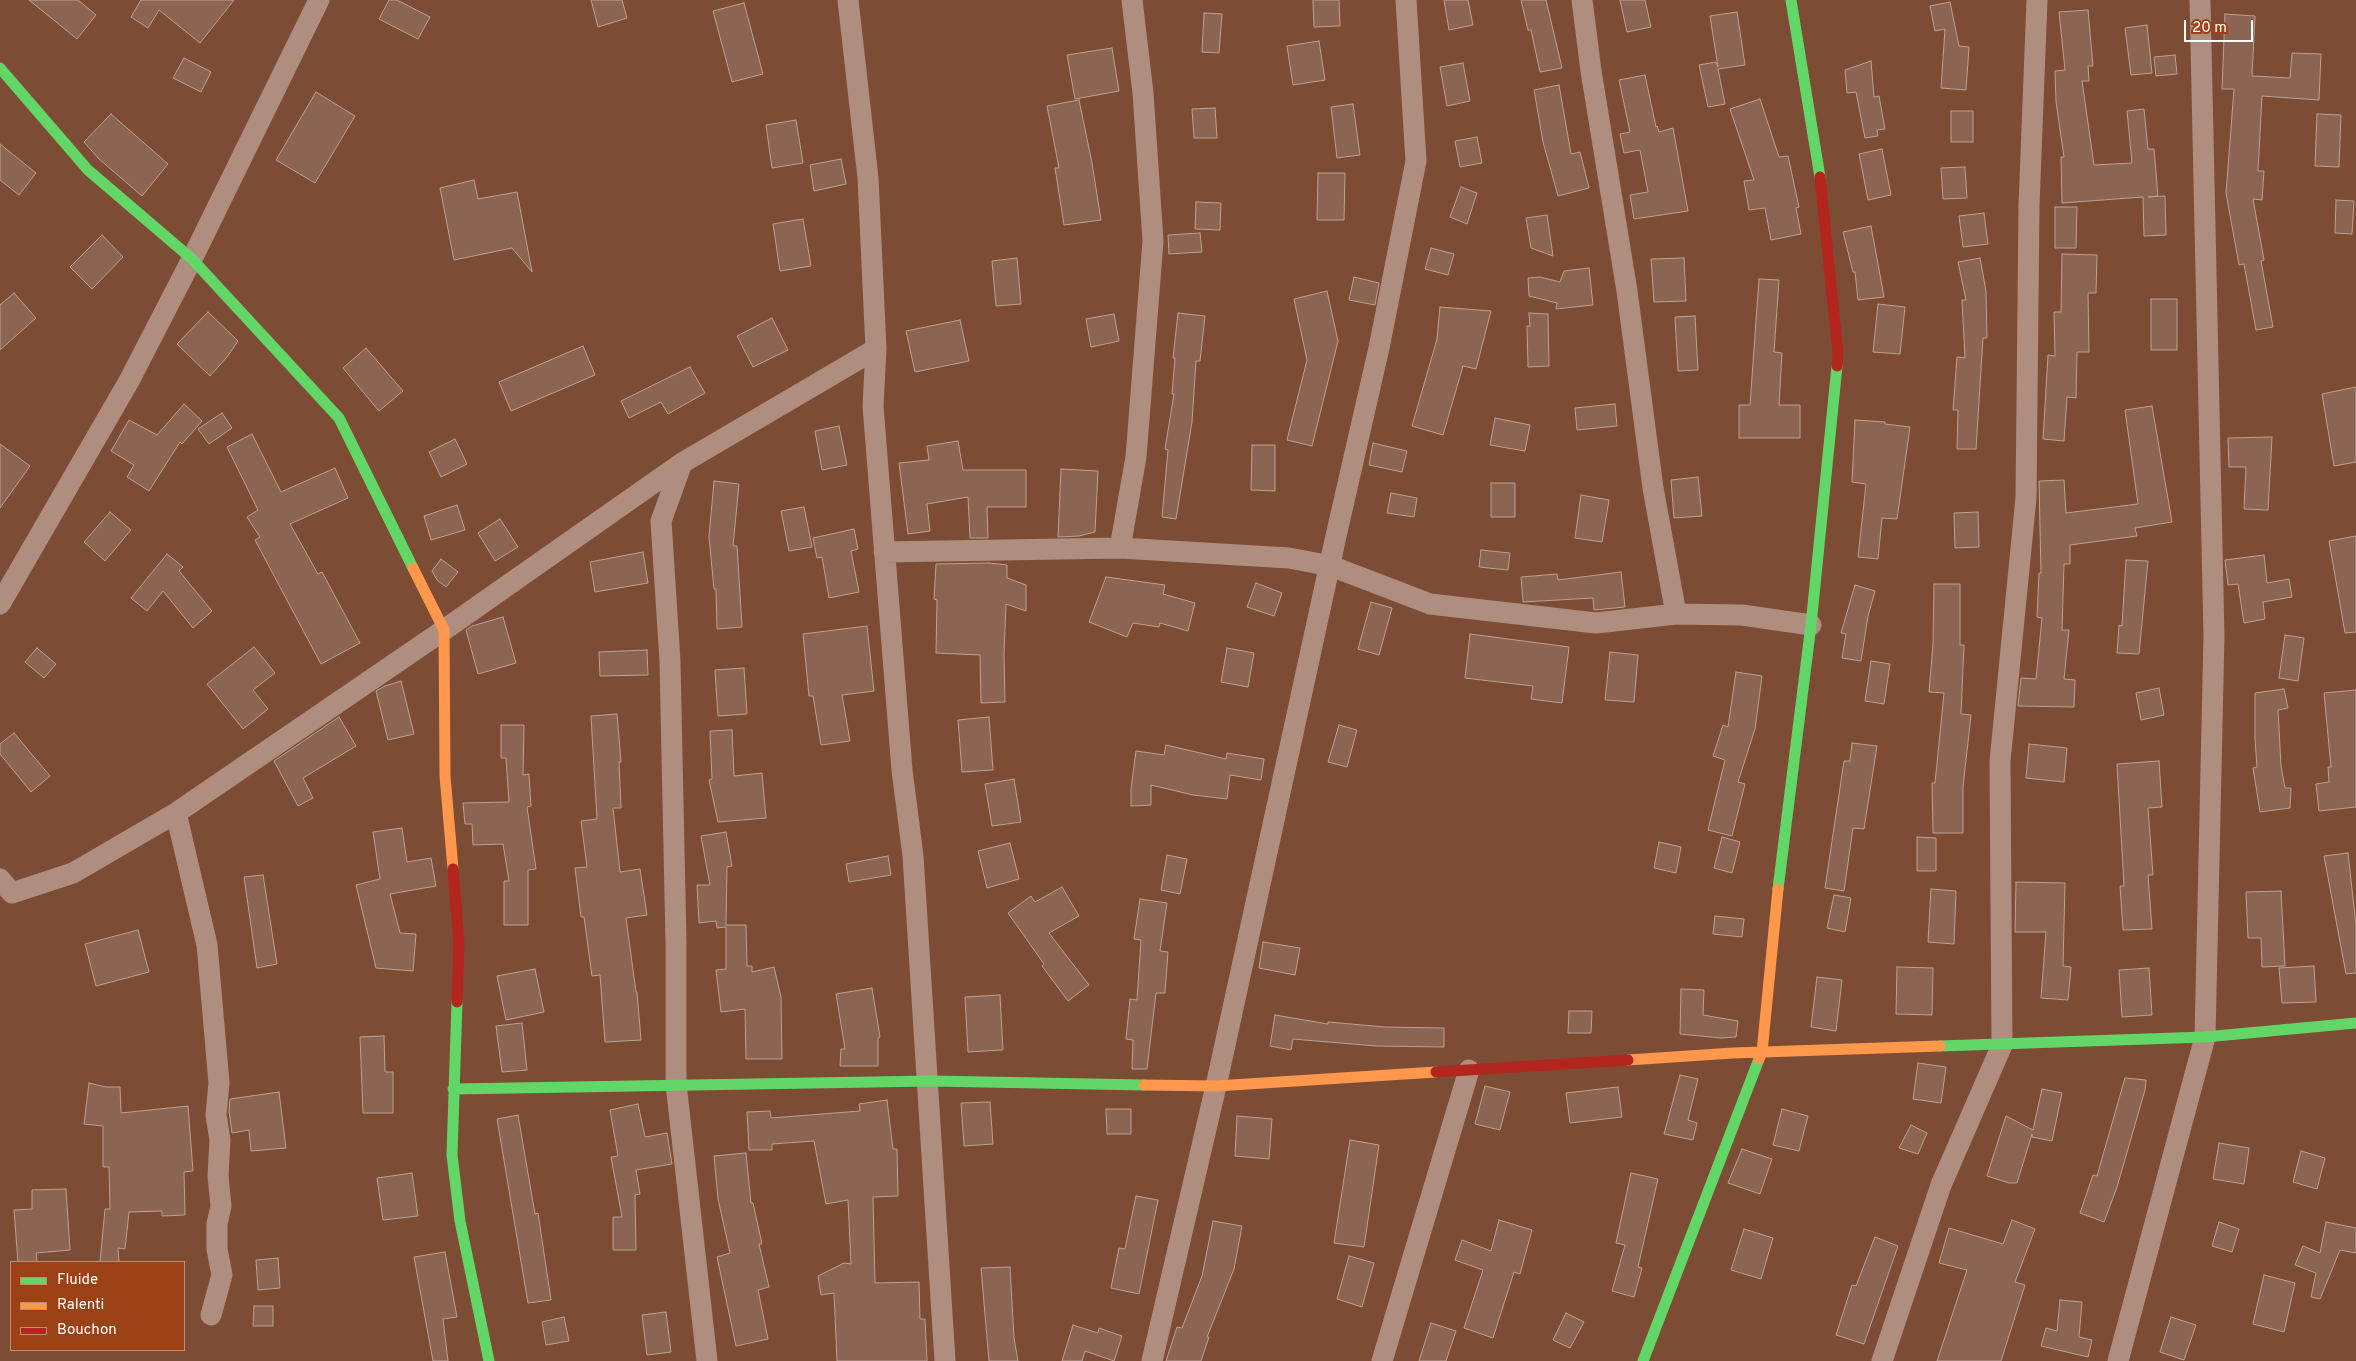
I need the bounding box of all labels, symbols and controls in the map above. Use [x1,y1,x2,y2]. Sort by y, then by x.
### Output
scale bar [2186,10,2255,42]
text: 20 m [2192,19,2227,38]
legend [10,1261,185,1351]
text: Fluide [57,1271,98,1290]
text: Ralenti [57,1296,104,1315]
text: Bouchon [57,1321,117,1340]

